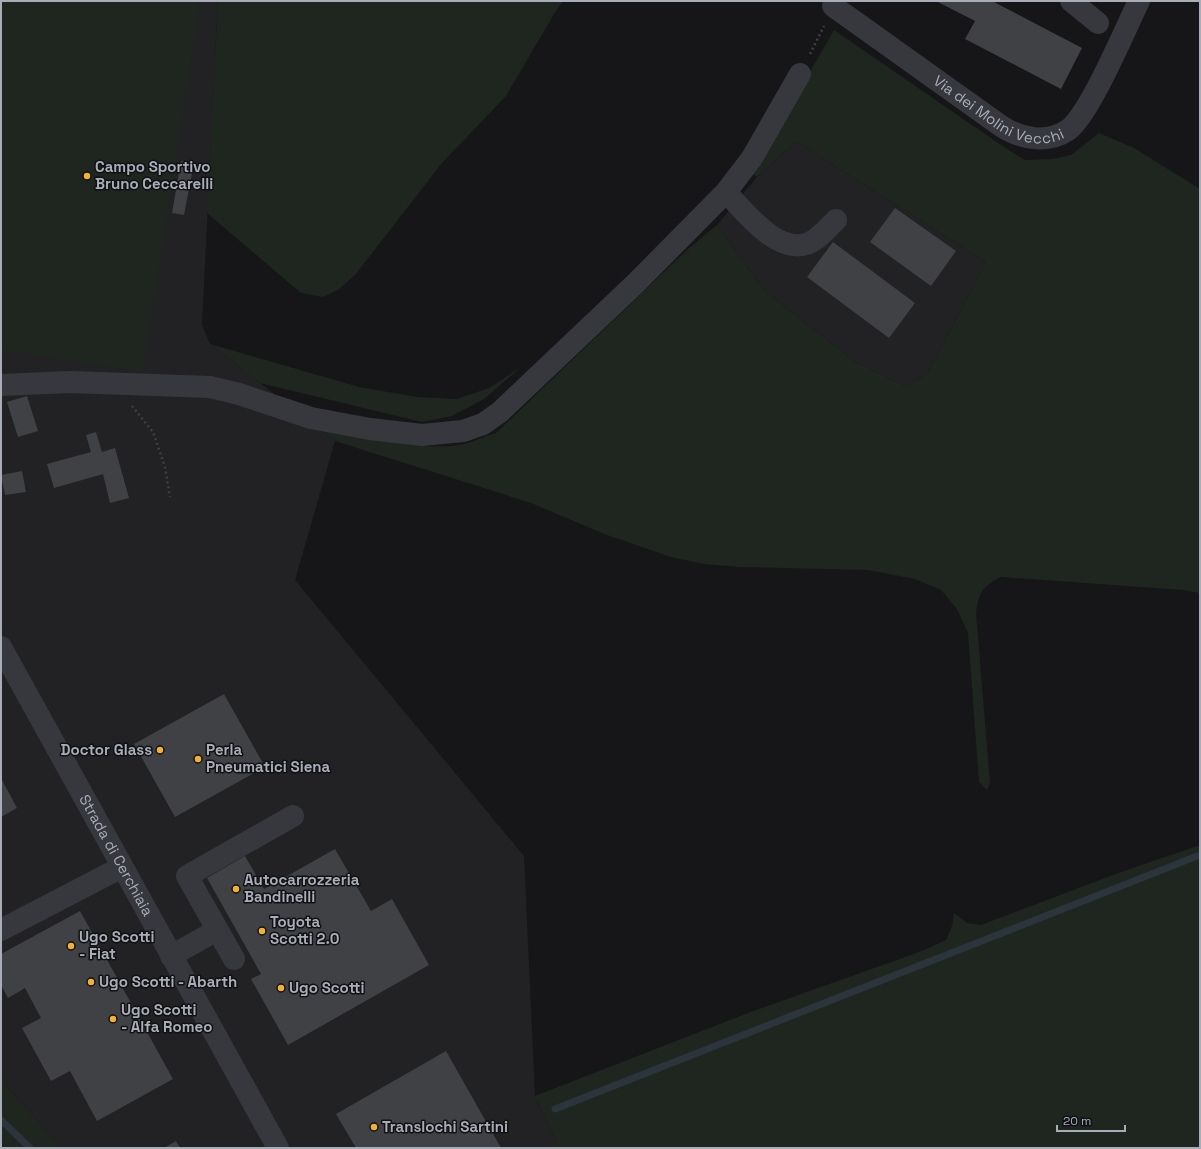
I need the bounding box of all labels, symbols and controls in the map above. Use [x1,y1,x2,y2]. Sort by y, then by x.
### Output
street label: Via dei Molini Vecchi [930,71,1067,148]
place label: Campo Sportivo Bruno Ceccarelli [95,157,213,193]
marker: Campo Sportivo Bruno Ceccarelli [82,171,92,181]
place label: Doctor Glass [61,740,152,759]
place label: Perla Pneumatici Siena [206,740,331,776]
marker: Doctor Glass [155,745,165,755]
marker: Perla Pneumatici Siena [193,754,203,764]
street label: Strada di Cerchiaia [75,791,158,920]
place label: Autocarrozzeria Bandinelli [244,870,360,906]
marker: Autocarrozzeria Bandinelli [231,884,241,894]
place label: Toyota Scotti 2.0 [270,912,340,948]
marker: Toyota Scotti 2.0 [257,926,267,936]
place label: Ugo Scotti - Fiat [79,927,154,963]
marker: Ugo Scotti - Fiat [66,941,76,951]
place label: Ugo Scotti - Abarth [99,972,237,991]
marker: Ugo Scotti - Abarth [86,977,96,987]
place label: Ugo Scotti [289,978,364,997]
marker: Ugo Scotti [276,983,286,993]
place label: Ugo Scotti - Alfa Romeo [121,1000,212,1036]
marker: Ugo Scotti - Alfa Romeo [108,1014,118,1024]
scale bar [1057,1107,1125,1133]
text: 20 m [1063,1113,1091,1129]
place label: Translochi Sartini [382,1117,508,1136]
marker: Translochi Sartini [369,1122,379,1132]

